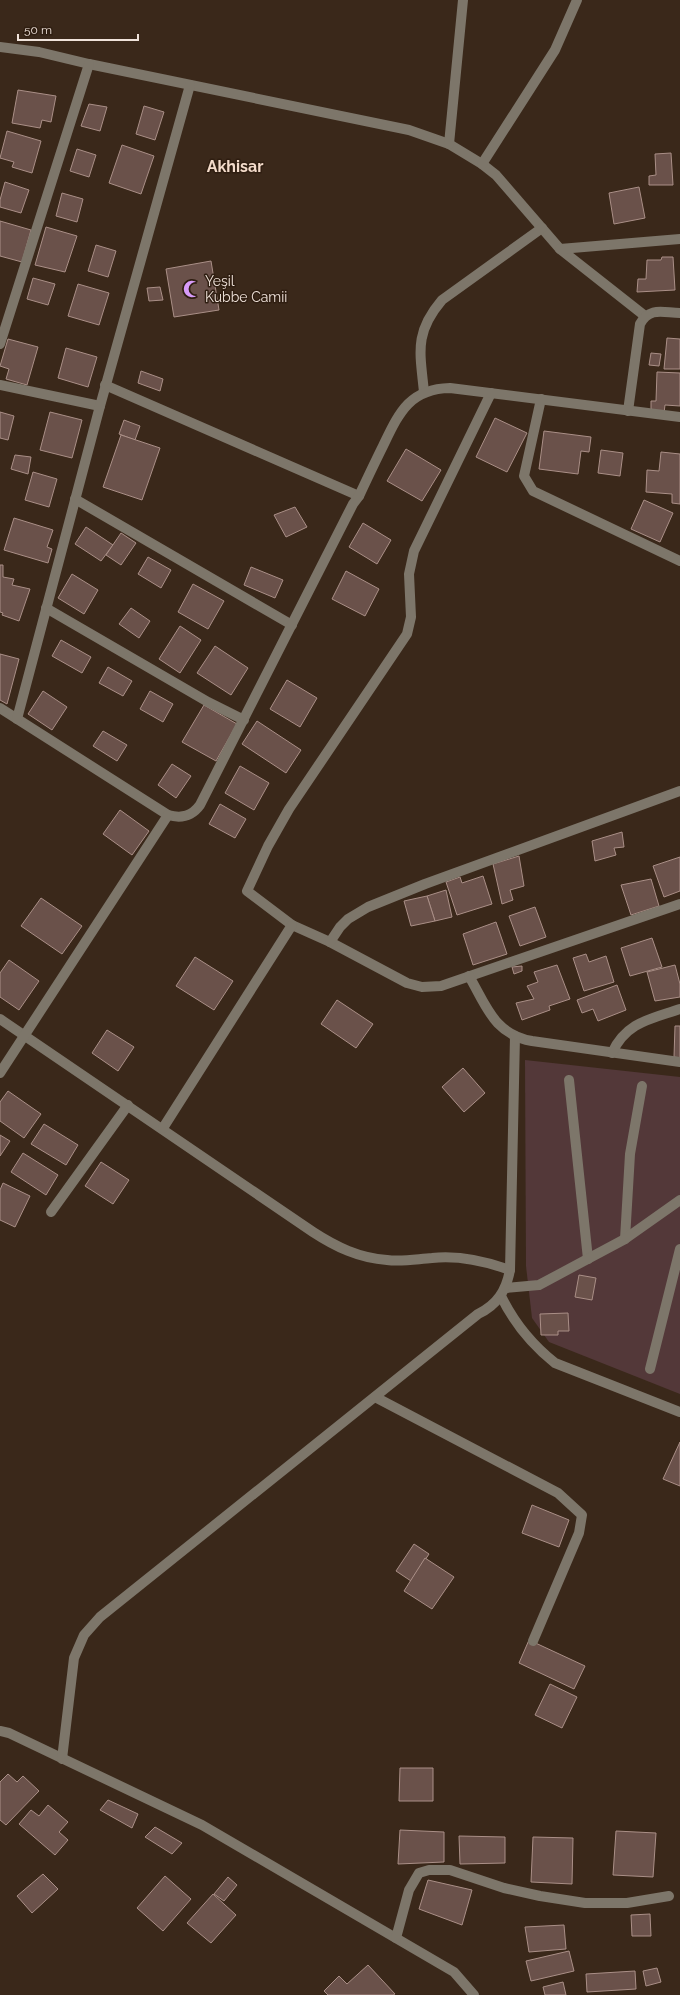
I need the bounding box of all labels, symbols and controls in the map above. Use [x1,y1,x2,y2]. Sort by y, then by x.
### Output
scale bar [18,16,138,42]
text: 50 m [24,23,52,37]
district label: Akhisar [207,157,263,176]
place label: Yeşil Kubbe Camii [205,273,287,305]
mosque icon: Yeşil Kubbe Camii [182,279,202,299]

